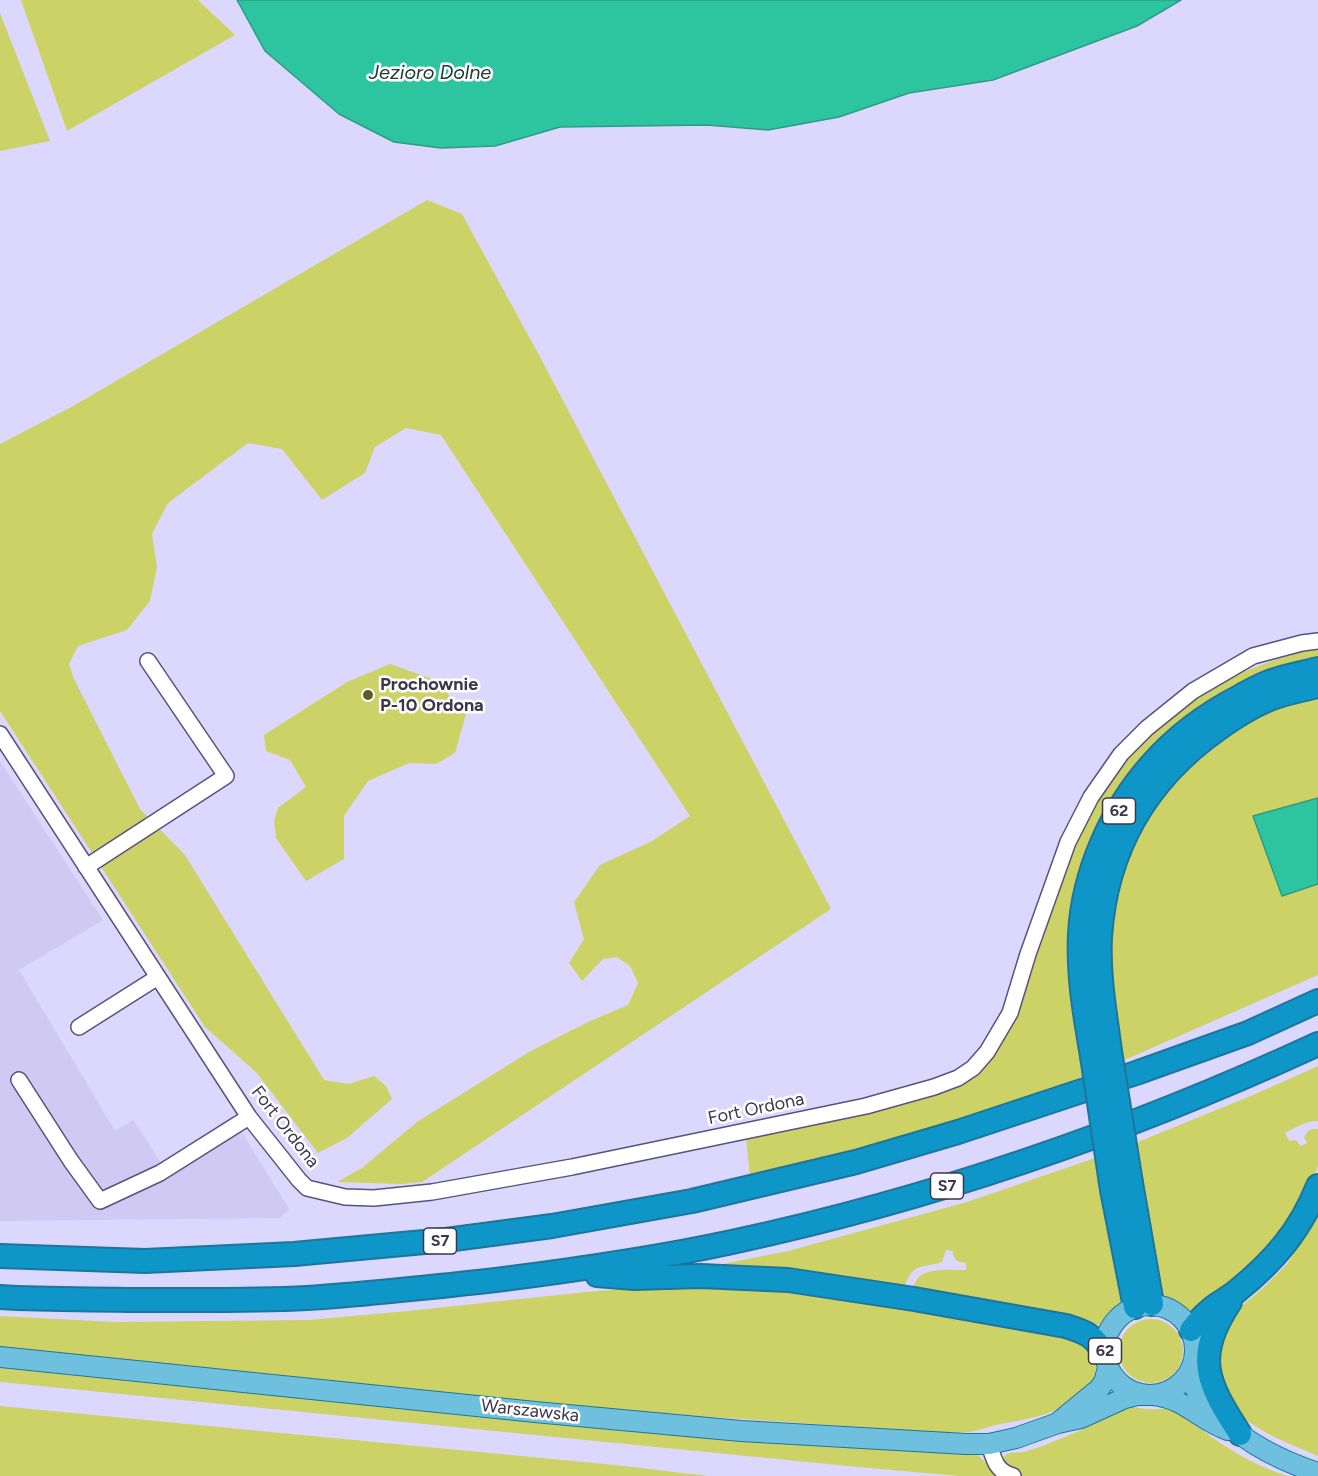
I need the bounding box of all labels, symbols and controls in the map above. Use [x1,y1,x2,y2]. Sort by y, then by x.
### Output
water label: Jezioro Dolne [369,61,491,85]
place label: Prochownie P-10 Ordona [380,674,484,716]
marker: Prochownie P-10 Ordona [361,688,375,702]
road number: 62 [1102,798,1136,824]
street label: Fort Ordona [246,1082,324,1172]
street label: Fort Ordona [706,1088,806,1130]
road number: S7 [930,1173,964,1199]
road number: S7 [424,1228,456,1254]
road number: 62 [1088,1338,1122,1364]
street label: Warszawska [480,1395,580,1427]

